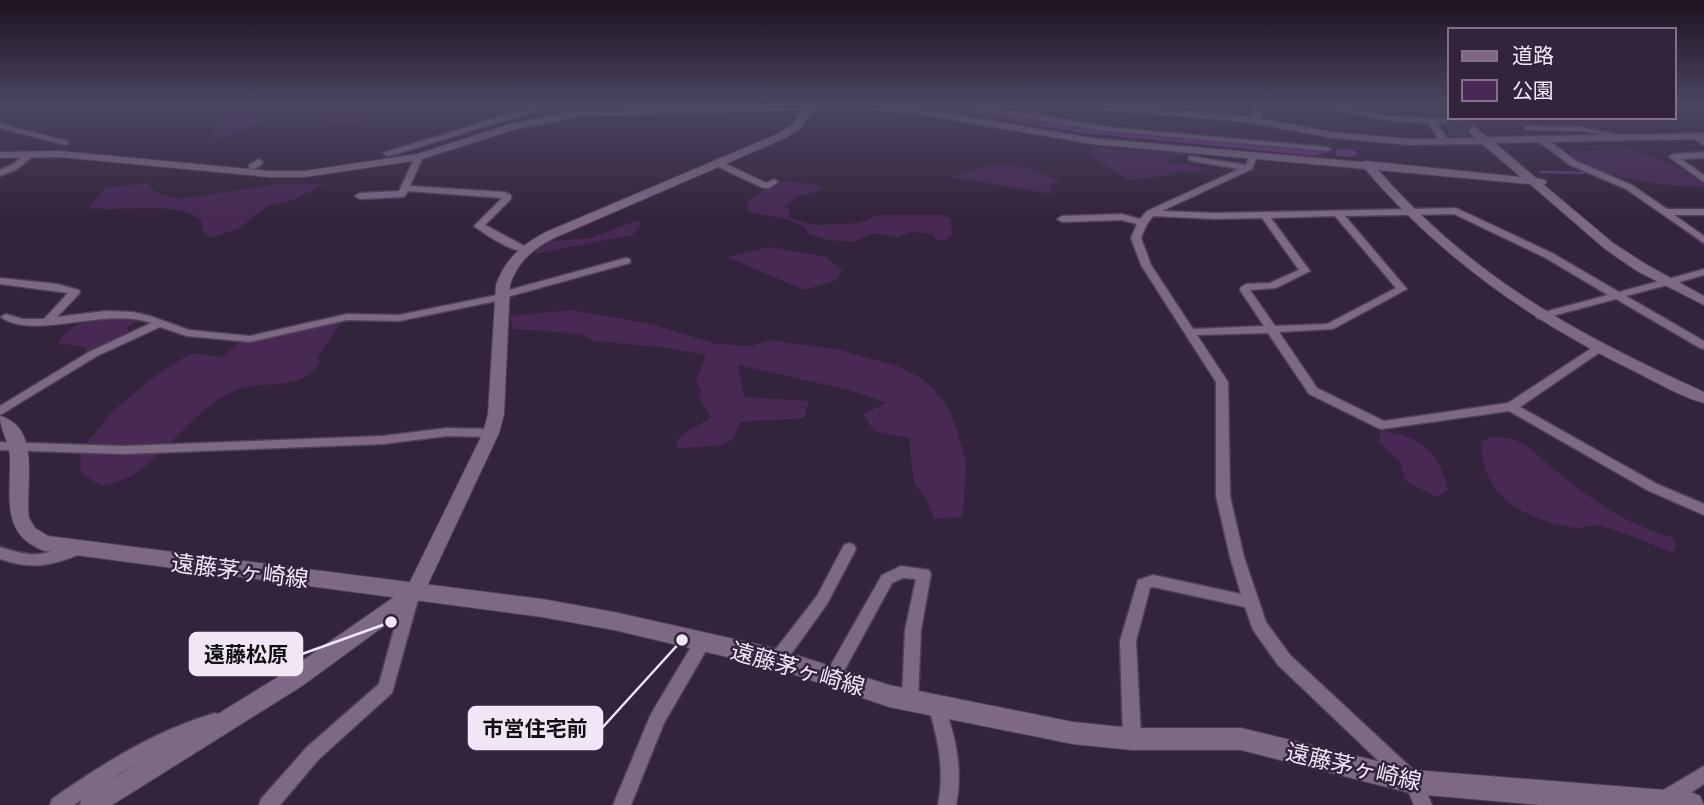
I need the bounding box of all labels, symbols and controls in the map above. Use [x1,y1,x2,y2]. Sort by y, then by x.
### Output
legend [1448,28,1676,119]
text: 道路 [1512,42,1554,67]
text: 公園 [1512,77,1554,102]
street label: 遠藤茅ヶ崎線 [170,548,310,592]
callout: 遠藤松原 [190,633,302,675]
street label: 遠藤茅ヶ崎線 [728,636,868,700]
text: 遠藤松原 [204,641,288,666]
callout: 市営住宅前 [469,707,602,749]
text: 市営住宅前 [483,715,588,740]
street label: 遠藤茅ヶ崎線 [1284,737,1424,795]

